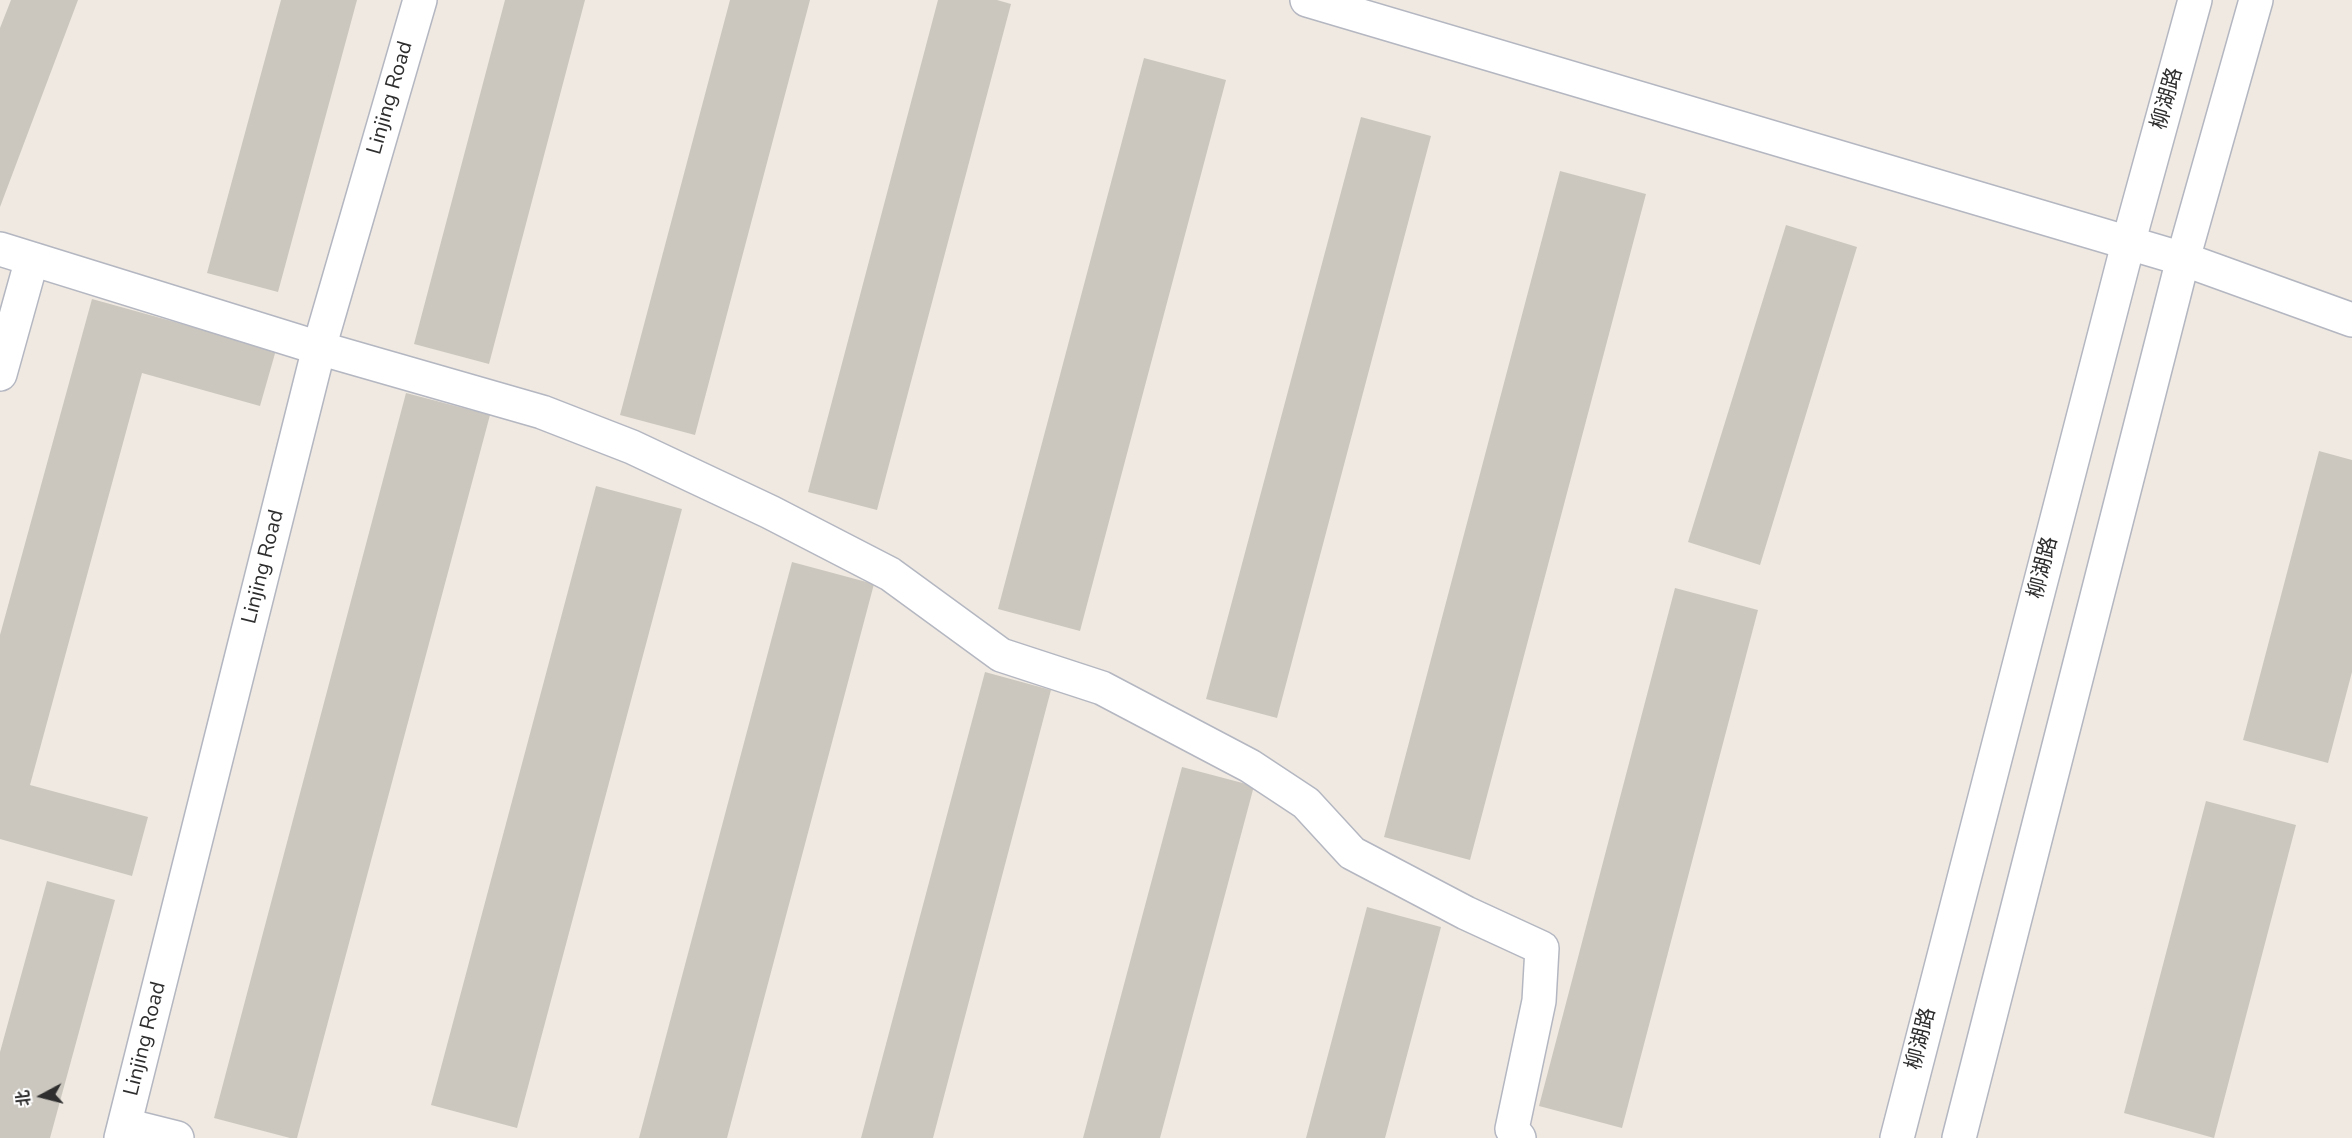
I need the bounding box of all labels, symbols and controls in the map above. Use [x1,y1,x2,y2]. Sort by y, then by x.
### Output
street label: Linjing Road [363,39,419,157]
street label: 柳湖路 [2147,65,2189,133]
street label: Linjing Road [238,507,290,627]
street label: 柳湖路 [2024,534,2064,602]
street label: Linjing Road [120,979,172,1099]
street label: 柳湖路 [1902,1005,1942,1073]
north arrow [12,1066,72,1126]
text: 北 [12,1089,36,1107]

